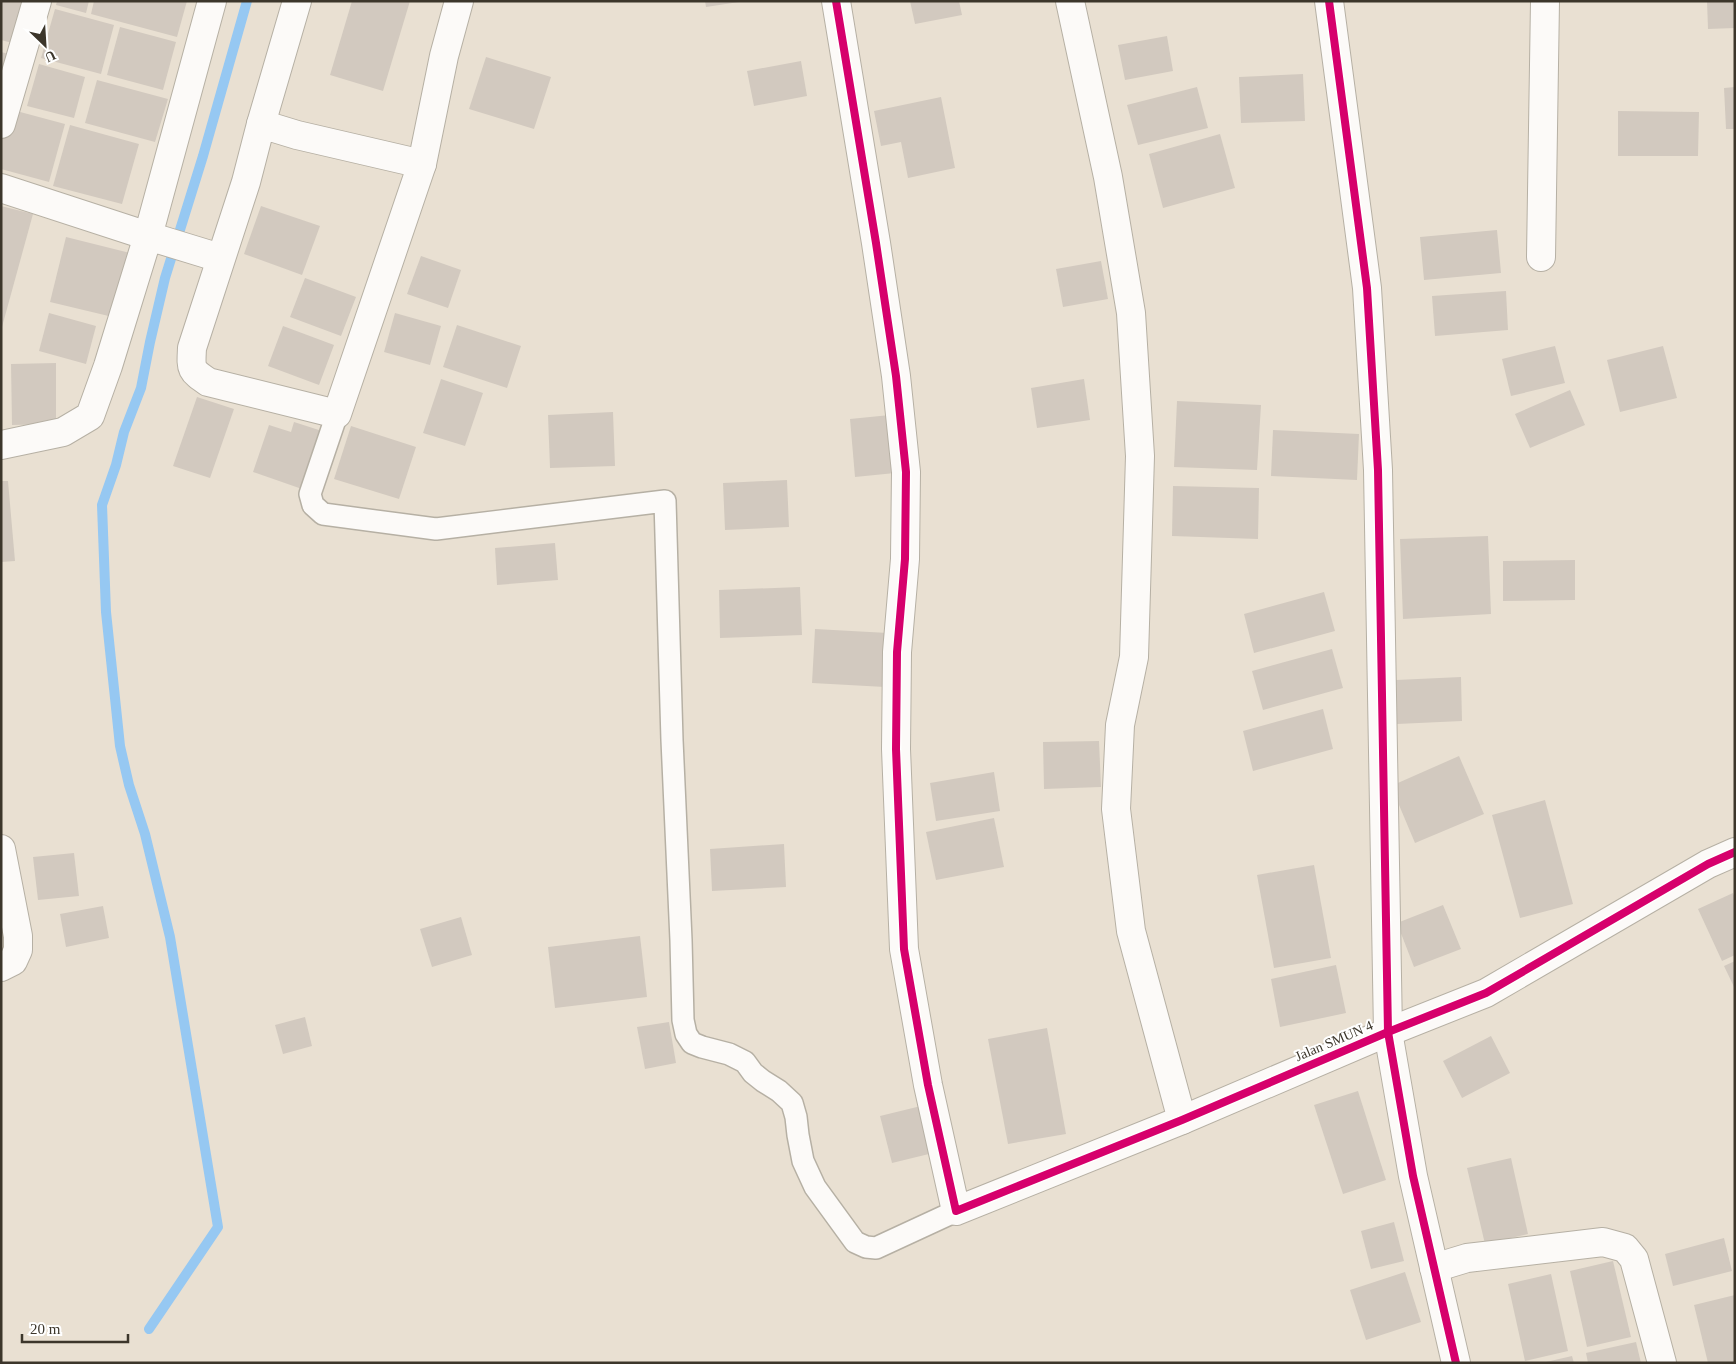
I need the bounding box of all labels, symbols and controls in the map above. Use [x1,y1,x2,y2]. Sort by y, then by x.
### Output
north arrow [20,20,70,70]
text: U [43,47,58,65]
street label: Jalan SMUN 4 [1293,1018,1375,1064]
scale bar [22,1312,129,1344]
text: 20 m [30,1321,61,1337]

